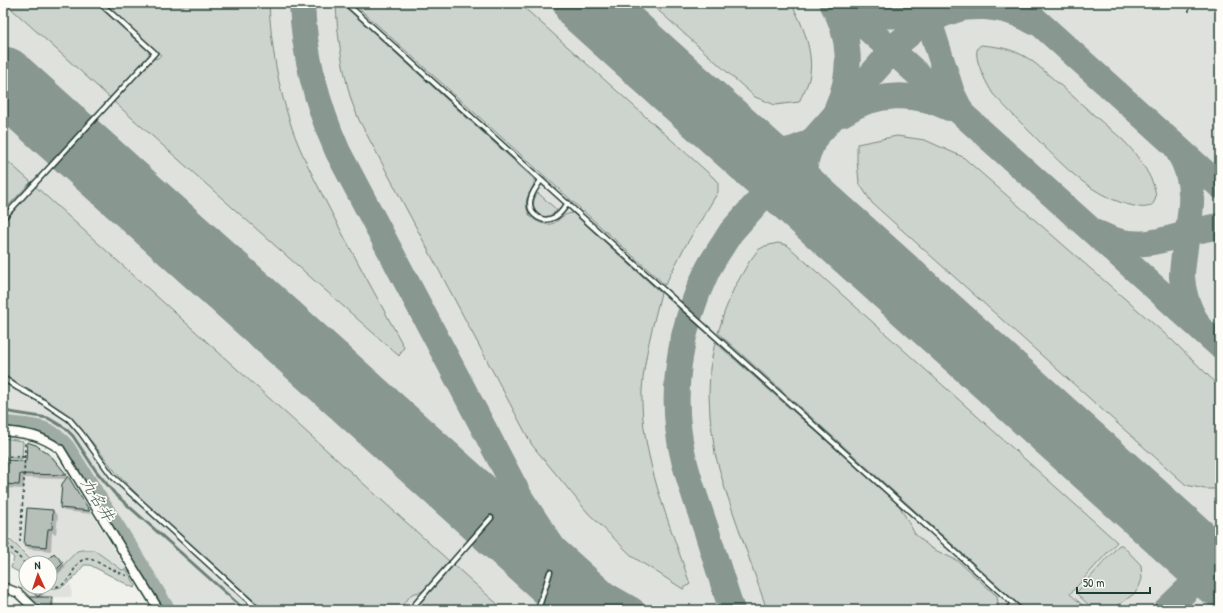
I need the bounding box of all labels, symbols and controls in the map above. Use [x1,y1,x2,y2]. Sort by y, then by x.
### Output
water label: 九名井 [76,473,121,526]
north arrow [18,555,58,595]
text: N [34,558,41,572]
scale bar [1077,569,1150,595]
text: 50 m [1083,574,1104,591]

